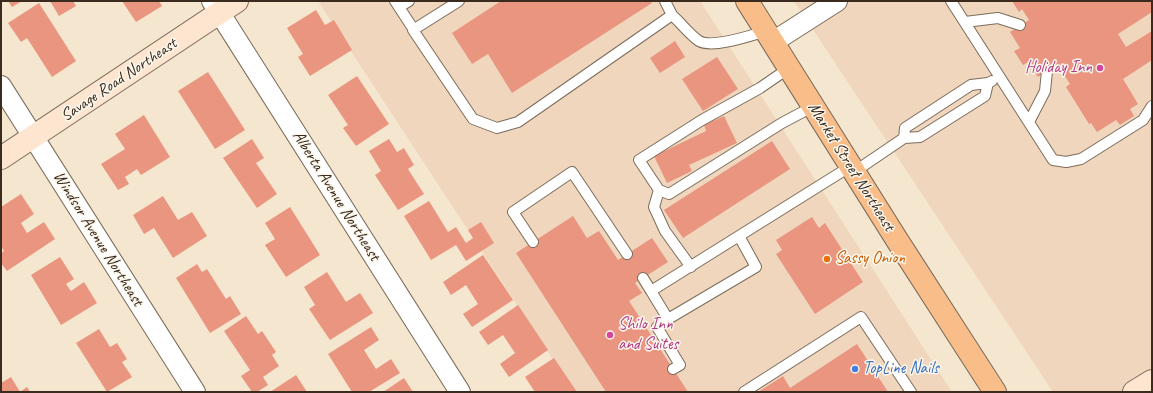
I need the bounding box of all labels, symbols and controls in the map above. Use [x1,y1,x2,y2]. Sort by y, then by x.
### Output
street label: Savage Road Northeast [57,34,181,126]
place label: Holiday Inn [1025,58,1092,78]
marker: Holiday Inn [1095,63,1105,73]
street label: Market Street Northeast [803,99,899,235]
street label: Alberta Avenue Northeast [288,127,384,265]
street label: Windsor Avenue Northeast [48,168,148,310]
place label: Sassy Onion [835,249,905,269]
marker: Sassy Onion [822,254,832,264]
place label: Shilo Inn and Suites [618,315,678,355]
marker: Shilo Inn and Suites [605,330,615,340]
place label: TopLine Nails [863,359,939,379]
marker: TopLine Nails [850,364,860,374]

